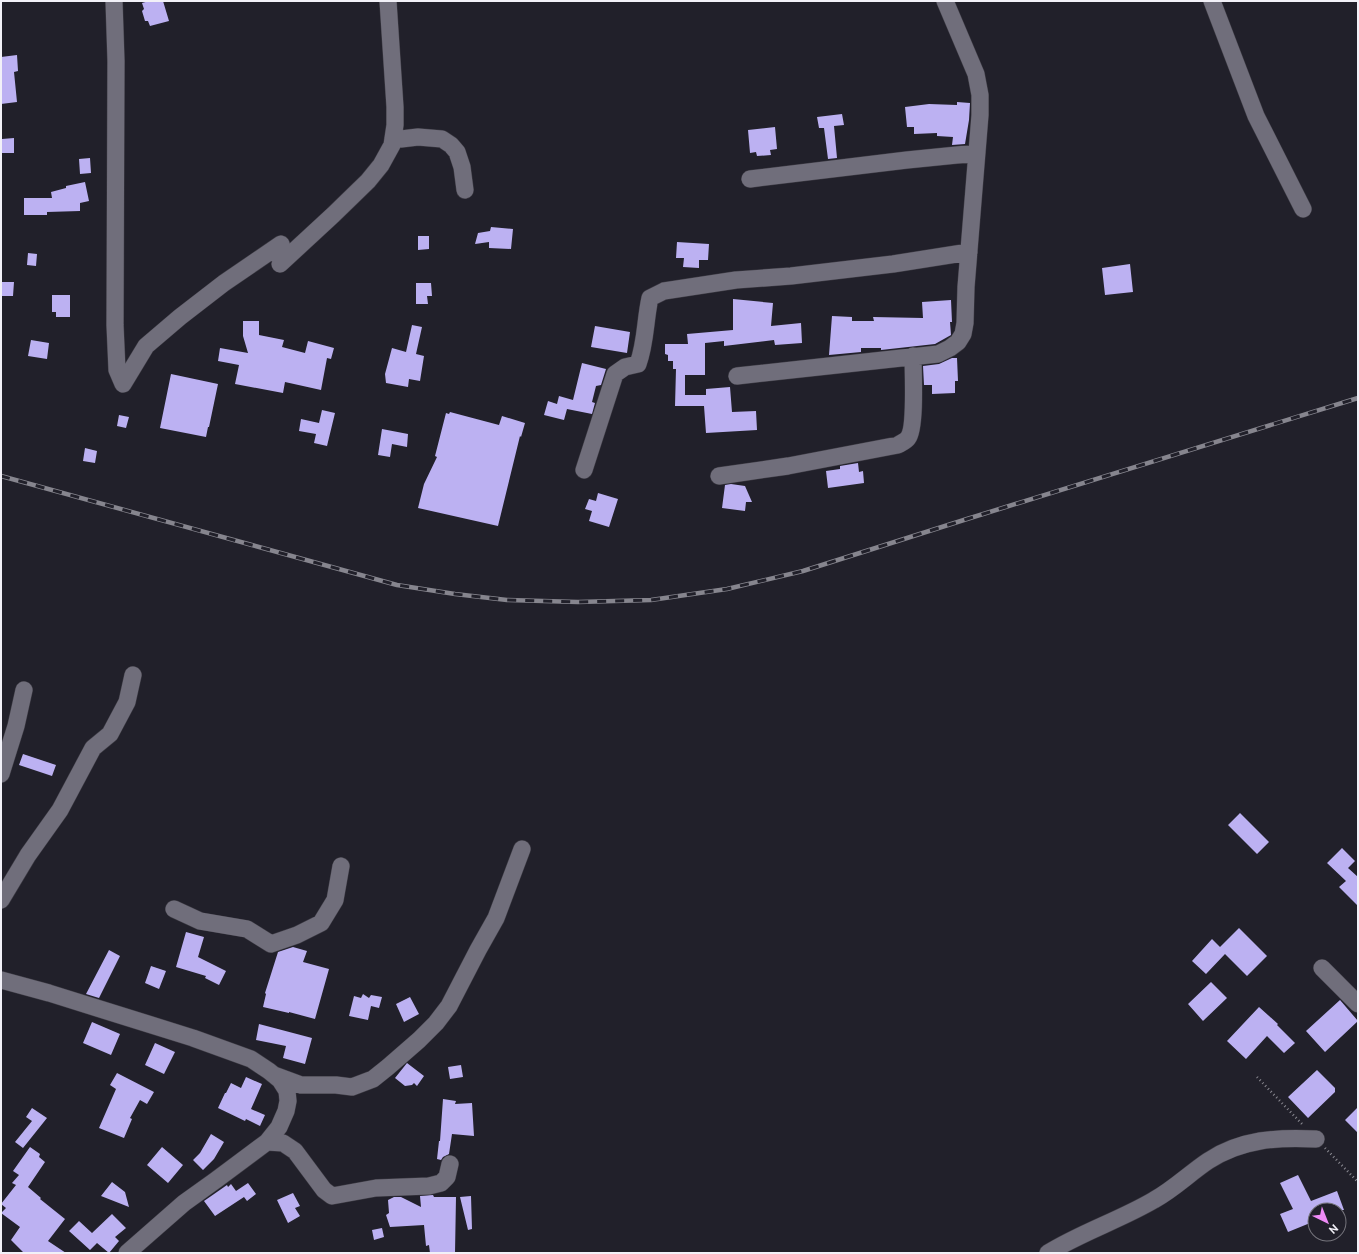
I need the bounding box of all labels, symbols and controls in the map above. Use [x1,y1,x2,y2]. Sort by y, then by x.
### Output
north arrow [1307,1202,1347,1242]
text: N [1327,1222,1341,1237]

